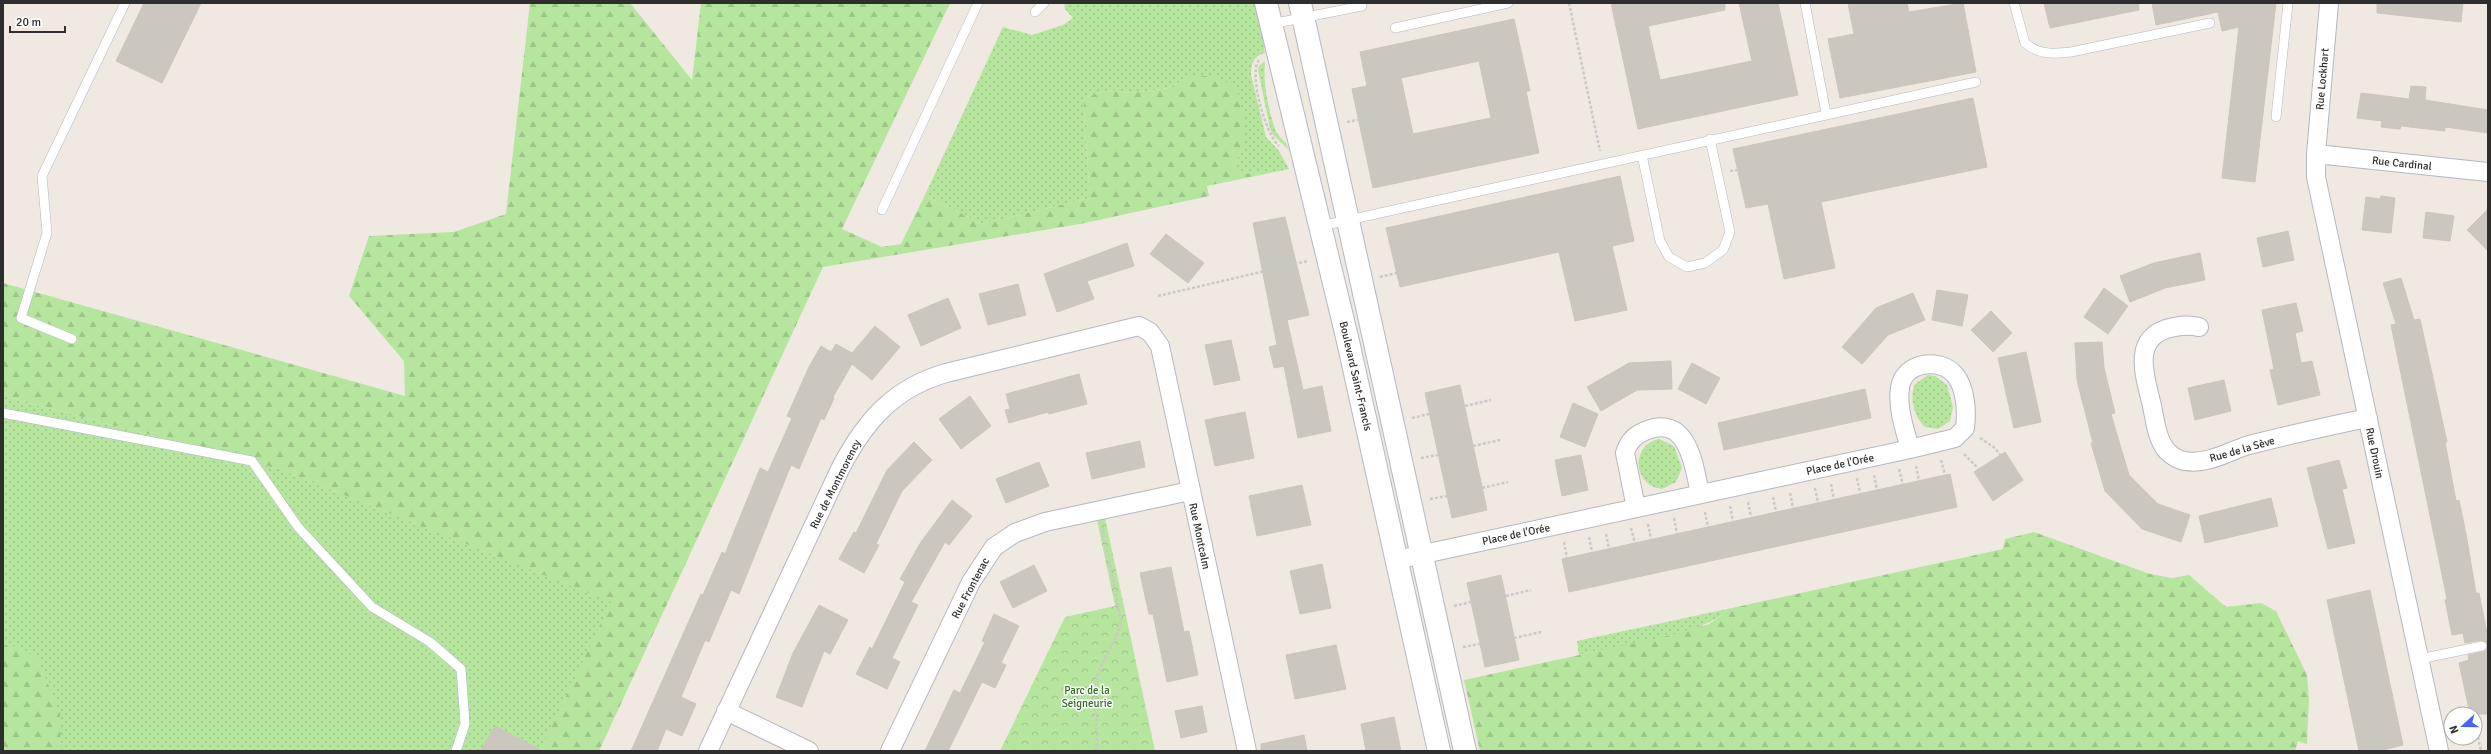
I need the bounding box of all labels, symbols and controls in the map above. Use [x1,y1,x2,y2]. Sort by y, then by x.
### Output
scale bar [10,8,65,34]
text: 20 m [16,15,41,30]
street label: Rue Lockhart [2313,48,2332,110]
street label: Rue Cardinal [2371,154,2432,173]
street label: Boulevard Saint-Francis [1337,320,1375,432]
street label: Rue Drouin [2363,426,2386,480]
street label: Rue de la Sève [2208,434,2276,465]
street label: Rue de Montmorency [807,437,864,531]
street label: Place de l'Orée [1805,451,1875,478]
street label: Rue Montcalm [1186,502,1213,571]
street label: Place de l'Orée [1481,521,1551,548]
street label: Rue Frontenac [949,555,992,621]
park label: Parc de la Seigneurie [1062,684,1112,710]
north arrow [2443,706,2483,746]
text: N [2447,724,2462,735]

